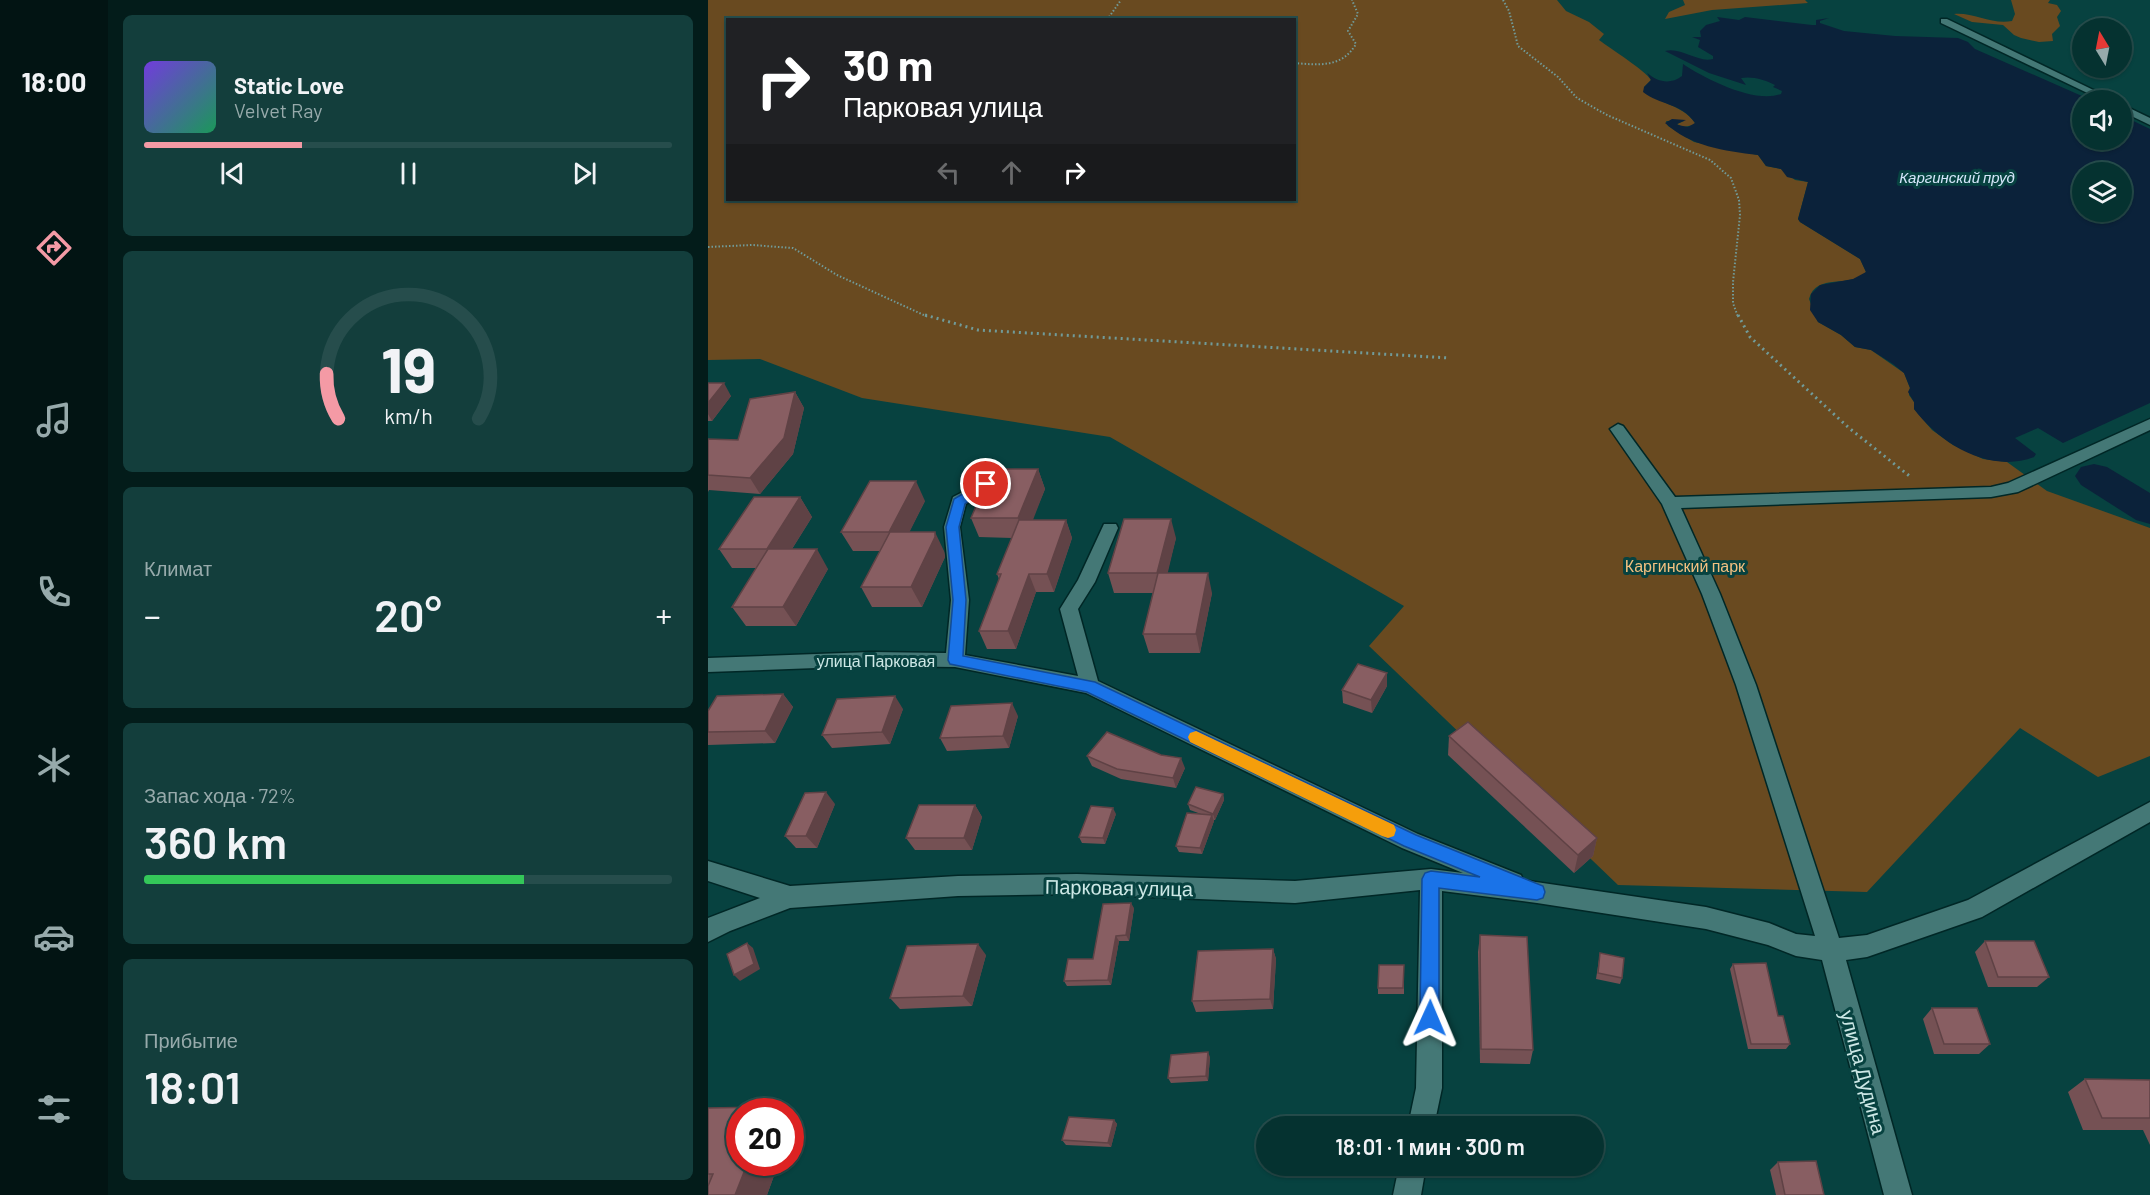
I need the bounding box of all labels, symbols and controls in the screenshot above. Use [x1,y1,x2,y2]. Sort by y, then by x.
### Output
north arrow [2072,18,2132,78]
map controls [2072,18,2132,222]
text: 30 m [843,39,933,89]
icon: right [744,42,822,120]
text: 18:00 [22,65,86,97]
text: Static Love [234,72,344,98]
text: Парковая улица [843,90,1043,122]
button: sound [2072,90,2132,150]
text: Velvet Ray [234,98,323,122]
icon: left [932,156,965,189]
icon: ahead [995,156,1028,189]
icon: right [1058,156,1091,189]
icon: previous [216,157,249,190]
icon: pause [392,157,425,190]
icon: next [568,157,601,190]
button: layers [2072,162,2132,222]
water label: Каргинский пруд [1899,168,2015,186]
icon: directions [33,227,75,269]
text: 19 [380,331,436,405]
icon: music [33,399,75,441]
text: km/h [384,403,432,428]
pin [960,458,1011,509]
icon: arrive [969,467,1002,500]
text: Климат [144,556,212,580]
park label: Каргинский парк [1625,556,1746,575]
icon: phone [33,571,75,613]
text: 20° [374,587,442,641]
text: − [144,595,161,635]
text: + [656,595,672,635]
street label: улица Парковая [817,651,935,670]
icon: climate [33,744,75,786]
text: Запас хода · 72% [144,783,296,807]
text: 360 km [144,814,287,868]
street label: Парковая улица [1045,874,1194,900]
icon: car [33,916,75,958]
position arrow [1398,986,1462,1050]
street label: улица Дудина [1836,1007,1892,1137]
text: Прибытие [144,1028,238,1052]
text: 18:01 [144,1059,241,1113]
icon: filters [33,1088,75,1130]
speed limit sign: 20 [726,1098,804,1176]
text: 18:01 · 1 мин · 300 m [1335,1133,1525,1159]

